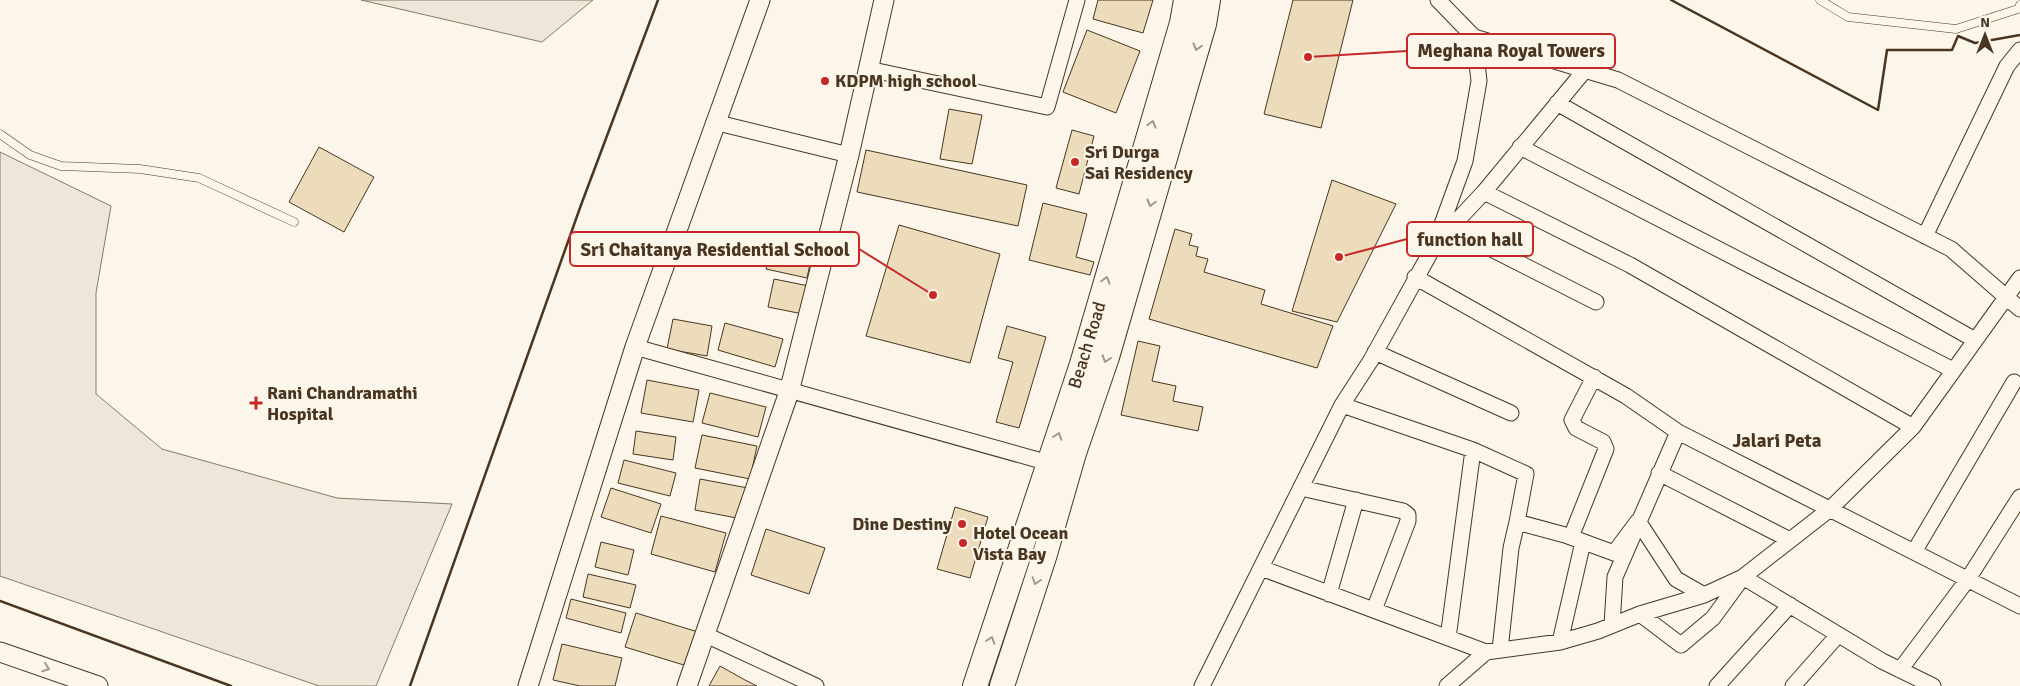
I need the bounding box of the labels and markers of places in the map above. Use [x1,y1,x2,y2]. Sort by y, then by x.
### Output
callout: Meghana Royal Towers [1407,34,1615,68]
place label: KDPM high school [835,70,977,92]
marker: KDPM high school [819,75,831,87]
place label: Sri Durga Sai Residency [1085,141,1193,184]
marker: Sri Durga Sai Residency [1069,156,1081,168]
callout: function hall [1407,222,1533,256]
callout: Sri Chaitanya Residential School [570,232,859,266]
place label: Rani Chandramathi Hospital [267,382,418,425]
marker: Rani Chandramathi Hospital [249,396,263,410]
place label: Dine Destiny [852,513,952,535]
marker: Dine Destiny [956,518,968,530]
place label: Hotel Ocean Vista Bay [973,522,1068,565]
marker: Hotel Ocean Vista Bay [957,537,969,549]

